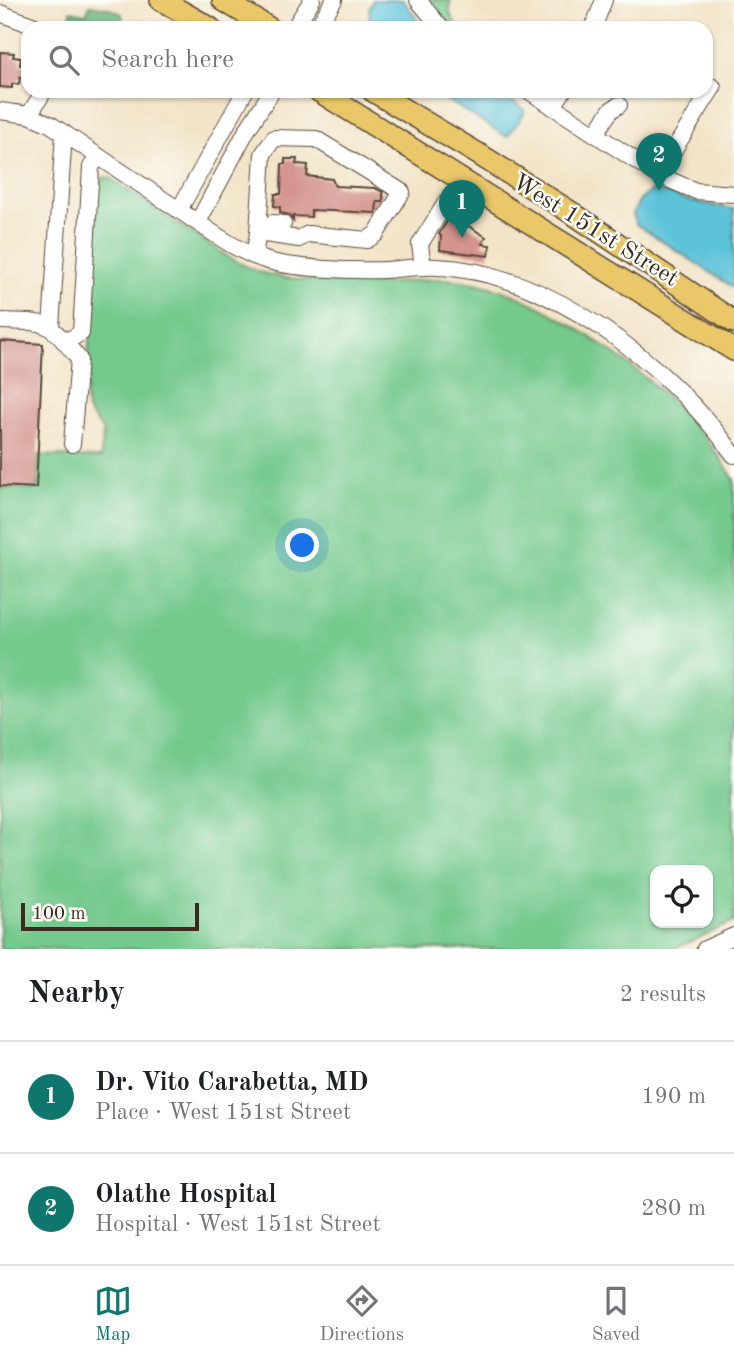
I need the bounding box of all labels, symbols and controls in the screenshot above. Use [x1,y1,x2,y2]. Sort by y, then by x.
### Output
search box [21,21,713,98]
icon: search [45,41,83,79]
text: Search here [101,47,234,73]
pin: 2 [636,133,682,191]
street label: West 151st Street [508,170,682,292]
pin: 1 [439,180,485,238]
your location [285,528,319,562]
map controls [650,865,713,928]
button: locate [650,865,713,928]
scale bar [21,900,200,932]
text: 100 m [32,905,85,924]
text: Nearby [28,979,125,1009]
text: 2 results [620,983,706,1006]
text: Dr. Vito Carabetta, MD [95,1070,368,1096]
text: 1 [44,1085,58,1108]
text: 190 m [641,1085,706,1108]
text: Place · West 151st Street [95,1101,351,1124]
text: Olathe Hospital [95,1182,277,1208]
text: 2 [44,1197,58,1220]
text: 280 m [641,1197,706,1220]
text: Hospital · West 151st Street [95,1213,380,1236]
tab: Map [94,1282,132,1347]
tab: Directions [320,1282,404,1347]
tab: Saved [592,1282,640,1347]

